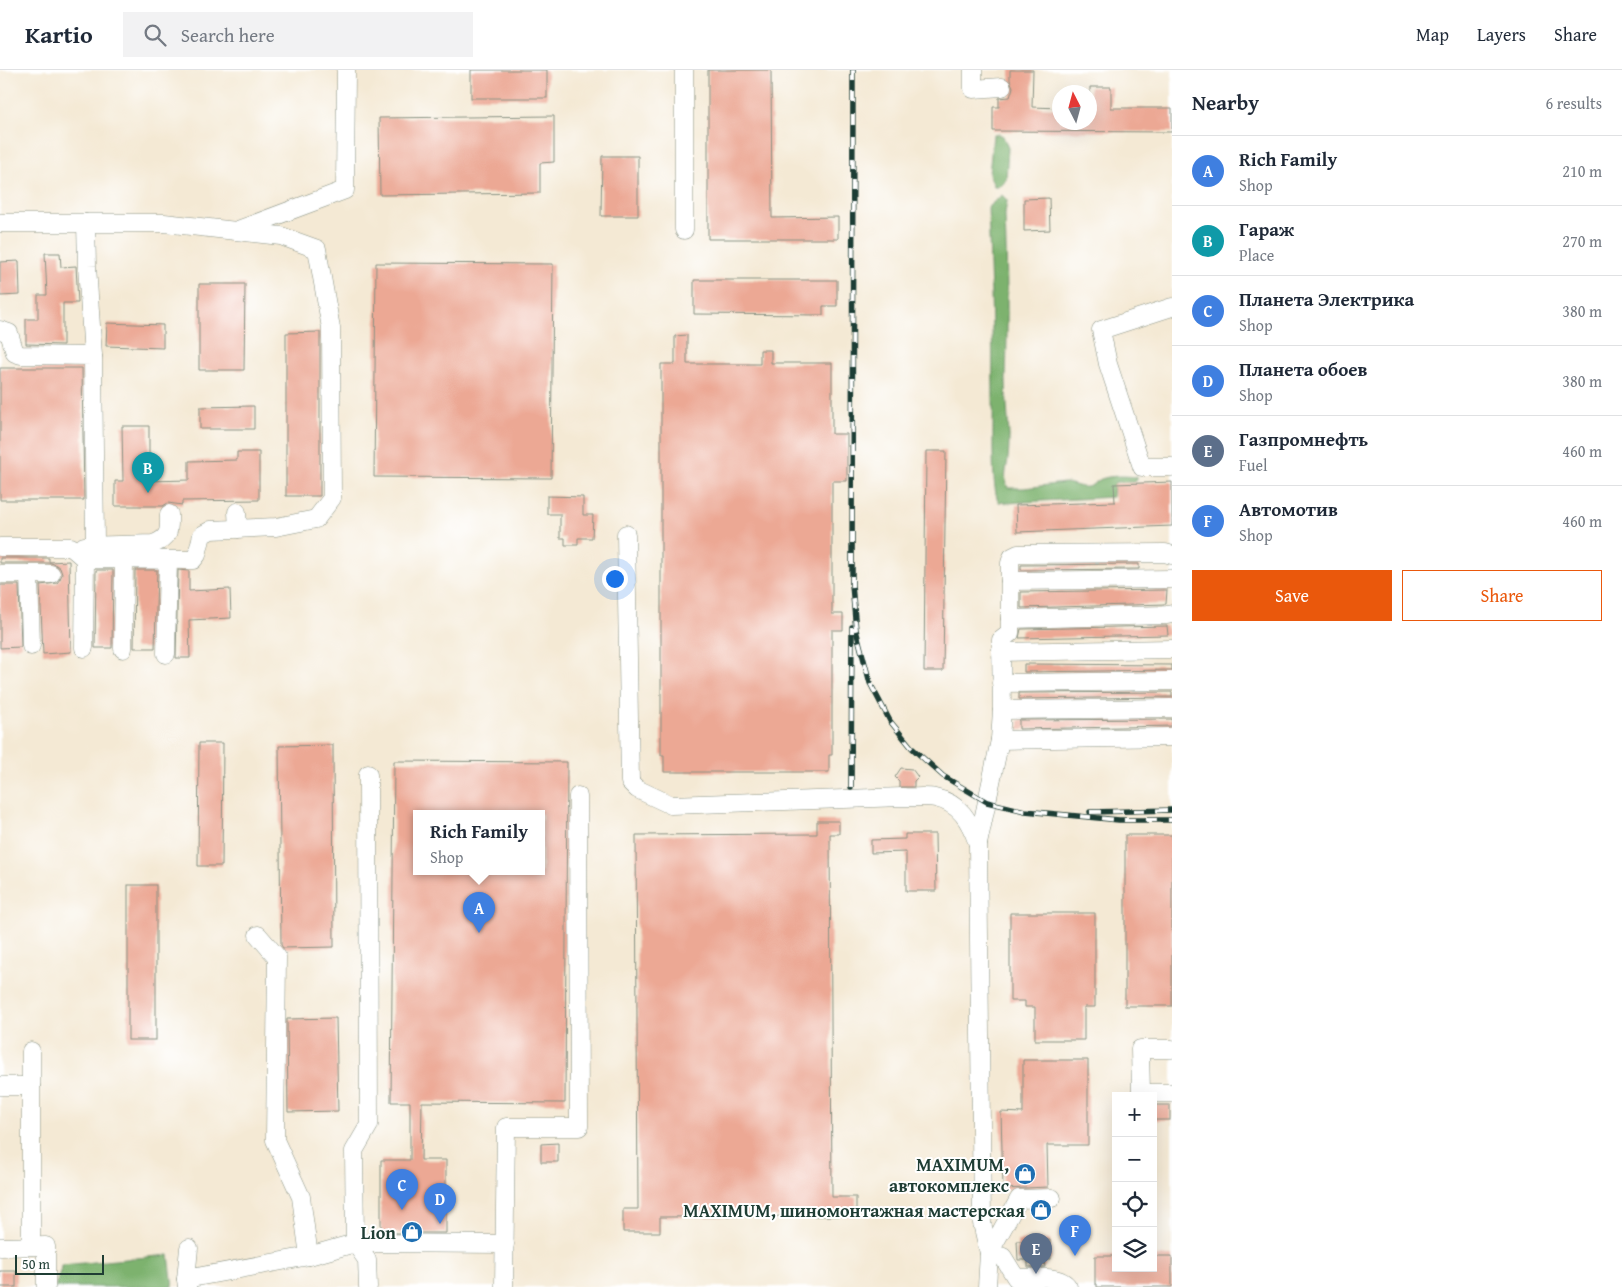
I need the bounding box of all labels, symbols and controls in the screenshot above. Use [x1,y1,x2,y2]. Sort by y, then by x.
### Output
search box [123,12,473,57]
text: Kartio [25,17,93,52]
icon: search [141,21,169,49]
text: Search here [181,21,275,49]
text: Map [1416,21,1449,48]
text: Layers [1477,21,1526,48]
text: Share [1554,21,1597,48]
north arrow [1052,85,1097,130]
text: Nearby [1192,87,1259,118]
text: 6 results [1545,91,1602,115]
text: Rich Family [1239,145,1337,173]
text: A [1203,159,1213,183]
text: 210 m [1562,159,1602,183]
text: Shop [1239,173,1273,197]
text: Гараж [1239,215,1294,243]
text: B [1203,229,1213,253]
text: 270 m [1562,229,1602,253]
text: Place [1239,243,1274,267]
text: Планета Электрика [1239,285,1414,313]
text: C [1203,299,1213,323]
text: 380 m [1562,299,1602,323]
text: Shop [1239,313,1273,337]
text: Планета обоев [1239,355,1368,383]
text: D [1203,369,1213,393]
text: 380 m [1562,369,1602,393]
text: Shop [1239,383,1273,407]
text: Газпромнефть [1239,425,1368,453]
text: E [1204,439,1212,463]
text: 460 m [1562,439,1602,463]
pin: B [132,452,164,493]
text: Fuel [1239,453,1267,477]
text: Автомотив [1239,495,1338,523]
text: F [1204,509,1212,533]
text: 460 m [1562,509,1602,533]
text: Shop [1239,523,1273,547]
your location [602,566,628,592]
button: Save [1192,570,1392,621]
button: Share [1402,570,1602,621]
popup [413,810,545,875]
text: Rich Family [430,817,528,845]
text: Shop [430,845,464,869]
pin: A [463,892,495,933]
map controls [1112,1092,1157,1272]
button: + [1112,1092,1157,1137]
button: − [1112,1137,1157,1182]
place label: MAXIMUM, автокомплекс [889,1151,1009,1199]
shop icon: MAXIMUM, автокомплекс [1013,1162,1037,1186]
pin: C [386,1169,418,1210]
button: locate [1112,1182,1157,1227]
pin: D [424,1183,456,1224]
place label: MAXIMUM, шиномонтажная мастерская [683,1197,1025,1224]
shop icon: MAXIMUM, шиномонтажная мастерская [1029,1198,1053,1222]
pin: F [1059,1215,1091,1256]
place label: Lion [361,1219,396,1246]
shop icon: Lion [400,1220,424,1244]
button: layers [1112,1227,1157,1272]
pin: E [1020,1233,1052,1274]
scale bar [15,1252,104,1275]
text: 50 m [22,1254,50,1274]

